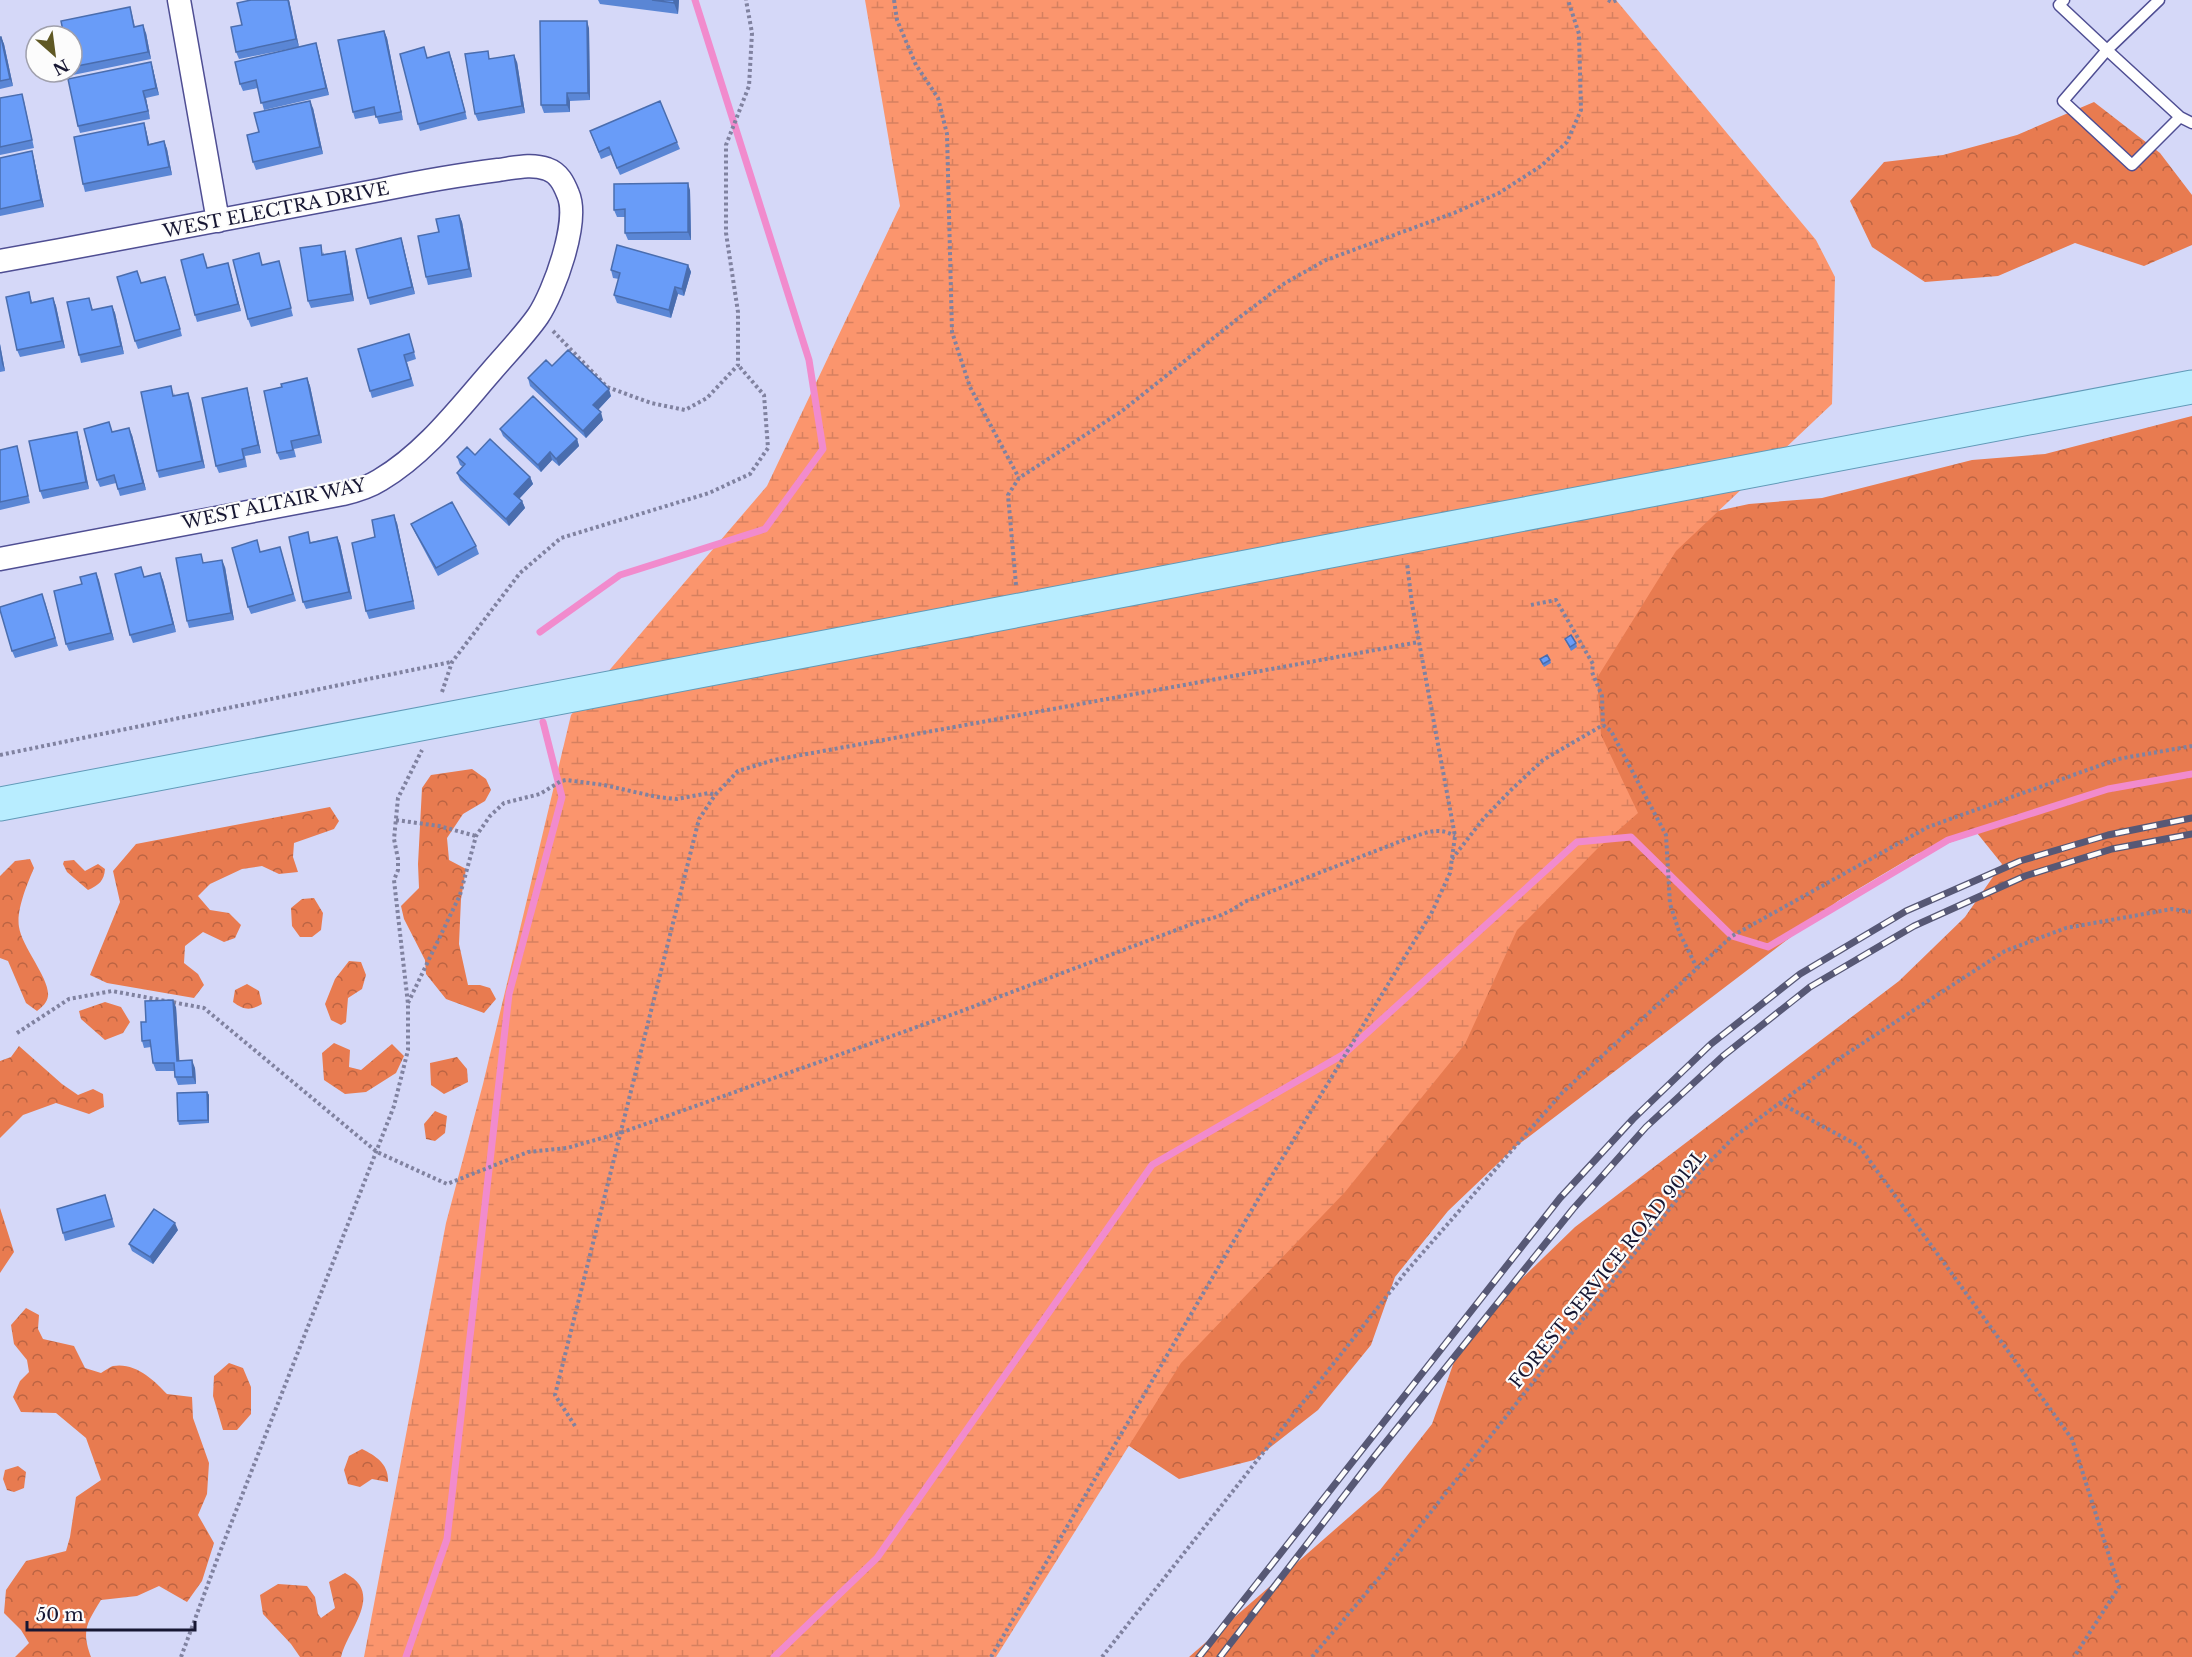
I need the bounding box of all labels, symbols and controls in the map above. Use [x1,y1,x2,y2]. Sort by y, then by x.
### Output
north arrow [24,24,84,84]
text: N [50,55,72,80]
street label: WEST ELECTRA DRIVE [160,177,391,243]
street label: WEST ALTAIR WAY [179,474,369,534]
street label: FOREST SERVICE ROAD 9012L [1505,1145,1711,1393]
scale bar [27,1594,195,1632]
text: 50 m [36,1604,84,1626]

